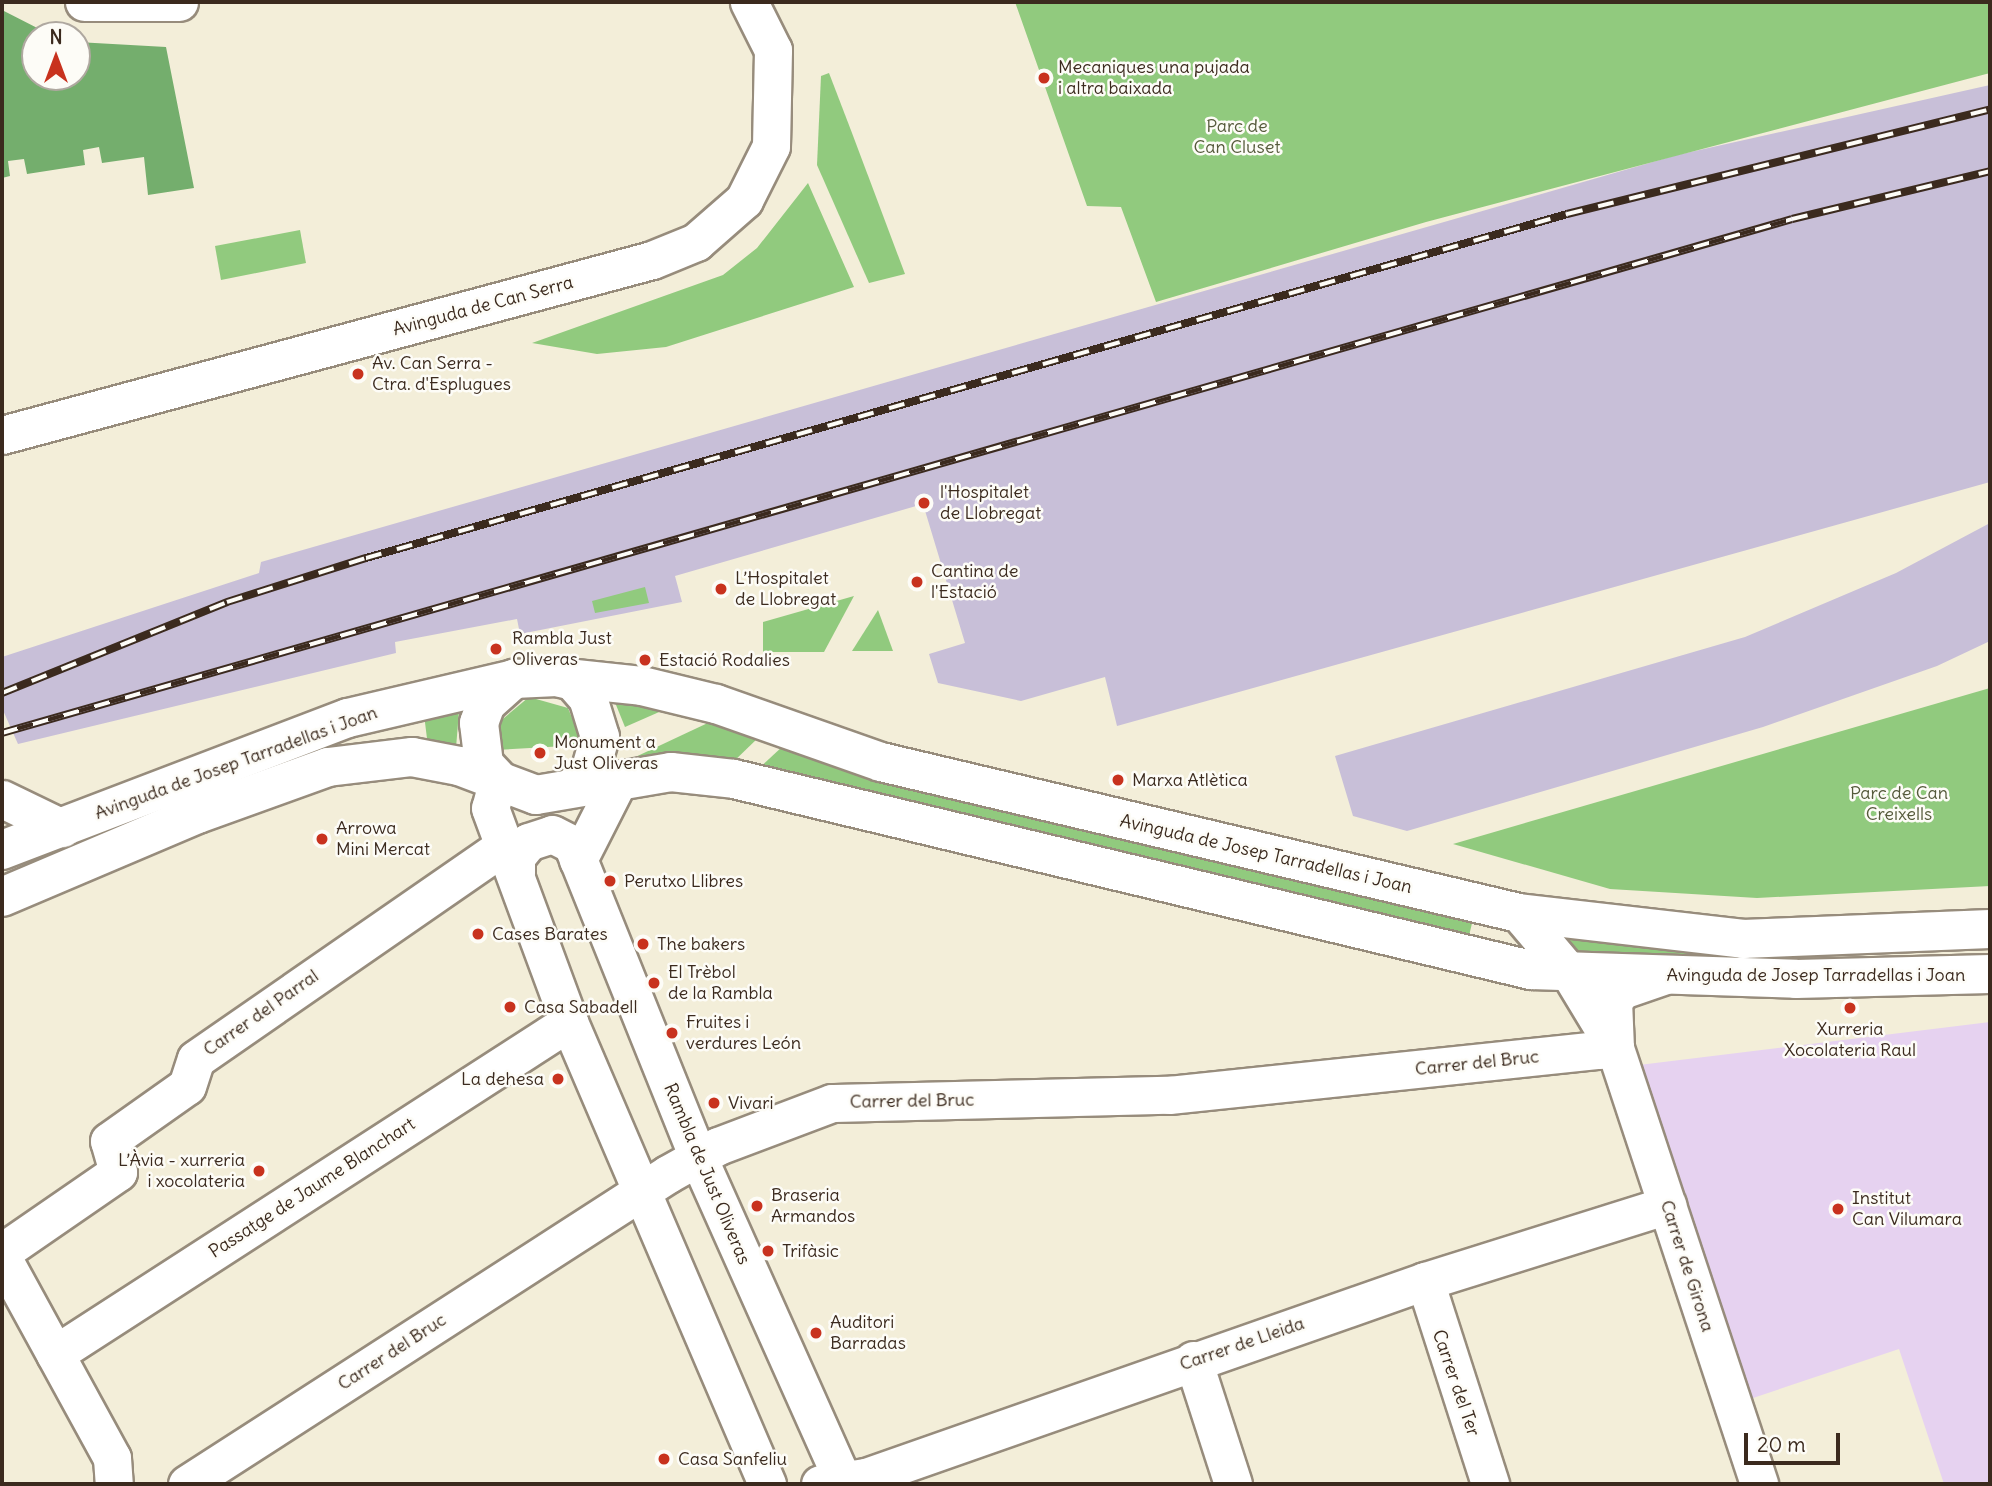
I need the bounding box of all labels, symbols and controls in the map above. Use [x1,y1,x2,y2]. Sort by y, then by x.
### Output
north arrow [21,21,91,91]
text: N [49,25,63,49]
place label: Mecaniques una pujada i altra baixada [1058,57,1250,100]
marker: Mecaniques una pujada i altra baixada [1036,70,1052,86]
park label: Parc de Can Cluset [1193,116,1281,158]
street label: Avinguda de Can Serra [390,272,576,340]
place label: Av. Can Serra - Ctra. d'Esplugues [372,353,511,396]
marker: Av. Can Serra - Ctra. d'Esplugues [350,366,366,382]
place label: l'Hospitalet de Llobregat [940,482,1041,524]
marker: l'Hospitalet de Llobregat [914,493,934,513]
place label: Cantina de l'Estació [931,561,1019,604]
place label: L’Hospitalet de Llobregat [735,568,836,610]
marker: Cantina de l'Estació [909,574,925,590]
marker: L’Hospitalet de Llobregat [713,581,729,597]
place label: Rambla Just Oliveras [512,628,612,670]
marker: Rambla Just Oliveras [486,639,506,659]
place label: Estació Rodalies [659,649,790,671]
marker: Estació Rodalies [637,652,653,668]
street label: Avinguda de Josep Tarradellas i Joan [92,702,380,824]
place label: Monument a Just Oliveras [554,732,658,774]
marker: Monument a Just Oliveras [532,745,548,761]
place label: Marxa Atlètica [1132,769,1248,791]
marker: Marxa Atlètica [1110,772,1126,788]
park label: Parc de Can Creixells [1850,783,1948,826]
street label: Avinguda de Josep Tarradellas i Joan [1118,810,1414,898]
place label: Arrowa Mini Mercat [336,818,430,860]
marker: Arrowa Mini Mercat [314,831,330,847]
place label: Perutxo Llibres [624,870,743,892]
marker: Perutxo Llibres [602,873,618,889]
place label: Cases Barates [492,923,608,945]
marker: Cases Barates [470,926,486,942]
place label: The bakers [657,933,745,955]
marker: The bakers [635,936,651,952]
place label: El Trèbol de la Rambla [668,962,773,1004]
street label: Avinguda de Josep Tarradellas i Joan [1667,964,1965,986]
street label: Carrer del Parral [199,965,323,1061]
marker: El Trèbol de la Rambla [646,975,662,991]
place label: Casa Sabadell [524,996,637,1018]
marker: Casa Sabadell [502,999,518,1015]
marker: Xurreria Xocolateria Raul [1842,1000,1858,1016]
place label: Fruites i verdures León [686,1012,801,1054]
place label: Xurreria Xocolateria Raul [1784,1019,1916,1062]
marker: Fruites i verdures León [664,1025,680,1041]
street label: Carrer del Bruc [1414,1046,1540,1080]
place label: La dehesa [461,1068,544,1090]
marker: La dehesa [550,1071,566,1087]
street label: Rambla de Just Oliveras [659,1080,755,1268]
street label: Carrer del Bruc [849,1089,975,1113]
place label: Vivari [728,1092,774,1114]
marker: Vivari [706,1095,722,1111]
street label: Passatge de Jaume Blanchart [205,1113,419,1263]
place label: L’Àvia - xurreria i xocolateria [118,1150,245,1192]
marker: L’Àvia - xurreria i xocolateria [251,1163,267,1179]
place label: Braseria Armandos [771,1185,855,1228]
place label: Institut Can Vilumara [1852,1188,1962,1230]
marker: Braseria Armandos [749,1198,765,1214]
street label: Carrer de Girona [1656,1198,1718,1334]
marker: Institut Can Vilumara [1830,1201,1846,1217]
place label: Trifàsic [782,1240,839,1262]
marker: Trifàsic [760,1243,776,1259]
street label: Carrer del Bruc [334,1309,450,1395]
place label: Auditori Barradas [830,1312,906,1354]
street label: Carrer de Lleida [1177,1313,1307,1375]
marker: Auditori Barradas [808,1325,824,1341]
street label: Carrer del Ter [1428,1327,1484,1439]
scale bar [1747,1420,1843,1464]
text: 20 m [1757,1431,1806,1458]
place label: Casa Sanfeliu [678,1448,787,1470]
marker: Casa Sanfeliu [656,1451,672,1467]

